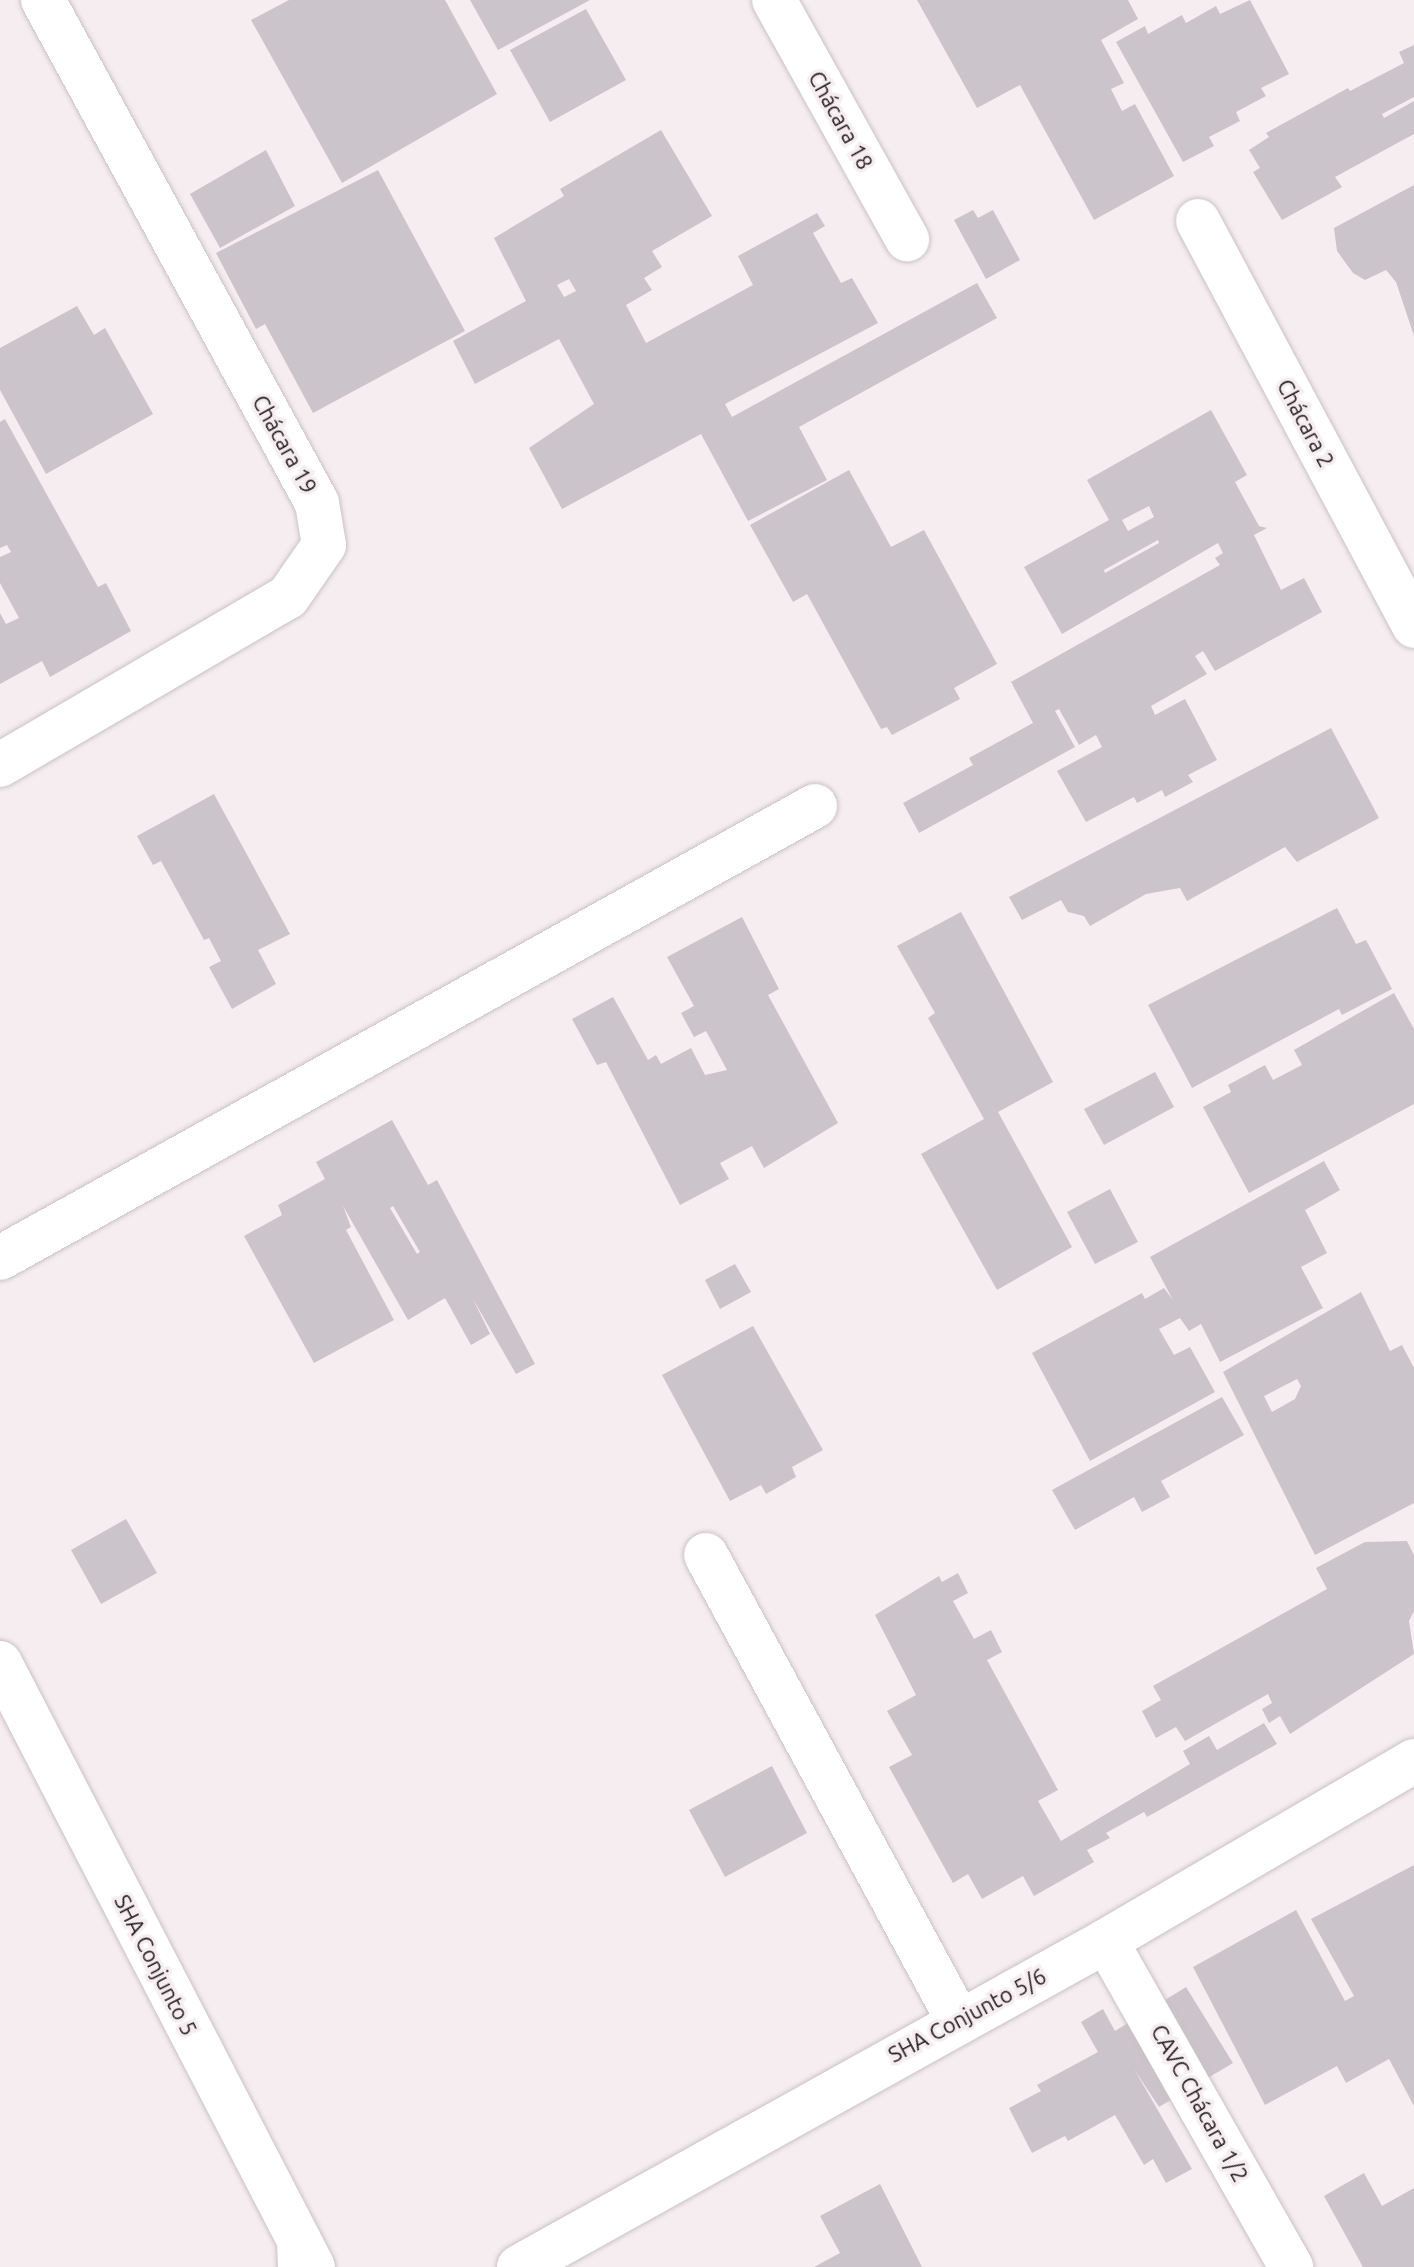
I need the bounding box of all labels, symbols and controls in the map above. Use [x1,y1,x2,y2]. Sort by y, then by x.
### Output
street label: Chácara 18 [803,66,879,174]
street label: Chácara 2 [1272,374,1340,472]
street label: Chácara 19 [247,390,323,498]
street label: SHA Conjunto 5 [109,1890,203,2040]
street label: SHA Conjunto 5/6 [884,1962,1050,2068]
street label: CAVC Chácara 1/2 [1146,2020,1254,2186]

